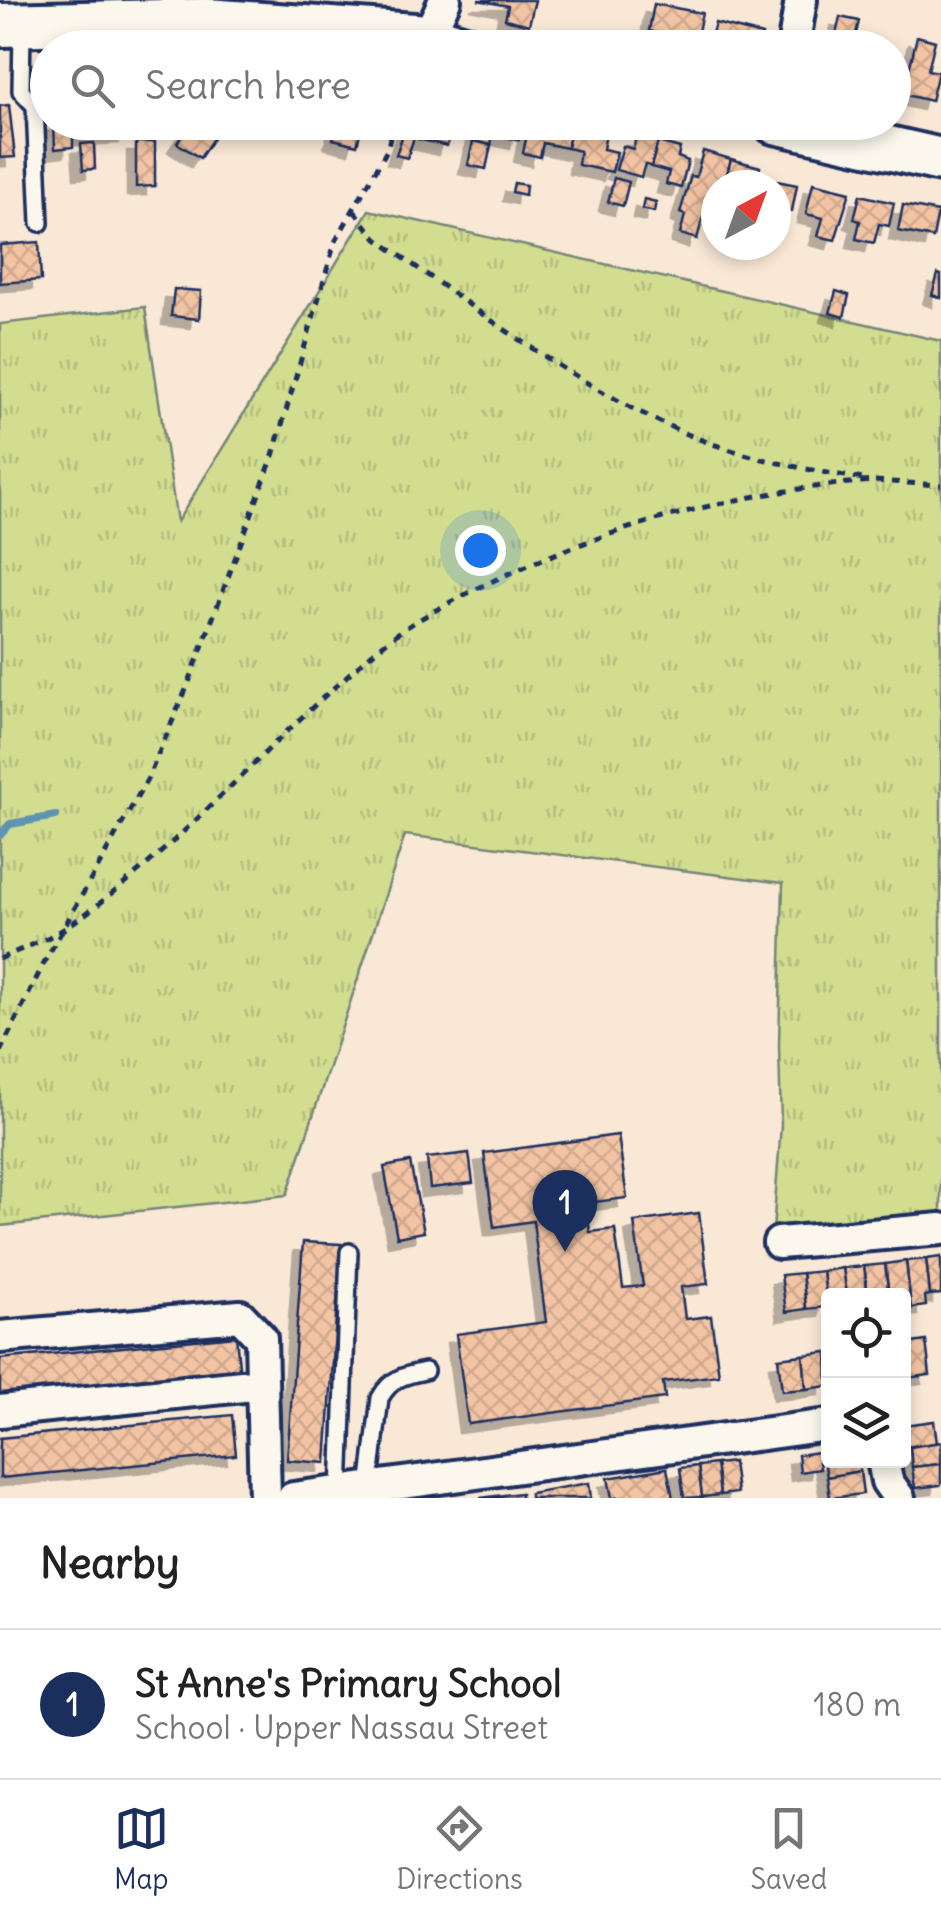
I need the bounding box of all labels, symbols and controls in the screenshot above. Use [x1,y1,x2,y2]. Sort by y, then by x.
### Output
search box [30,30,911,140]
icon: search [65,58,120,113]
text: Search here [145,62,351,109]
north arrow [701,170,791,260]
your location [455,525,506,576]
pin: 1 [532,1170,598,1252]
map controls [821,1288,911,1468]
button: locate [821,1288,911,1378]
button: layers [821,1378,911,1468]
text: Nearby [40,1537,179,1589]
text: St Anne's Primary School [135,1660,561,1707]
text: 1 [66,1684,79,1725]
text: 180 m [813,1684,901,1725]
text: School · Upper Nassau Street [135,1707,548,1748]
tab: Map [114,1801,169,1897]
tab: Directions [396,1801,523,1897]
tab: Saved [750,1801,827,1897]

